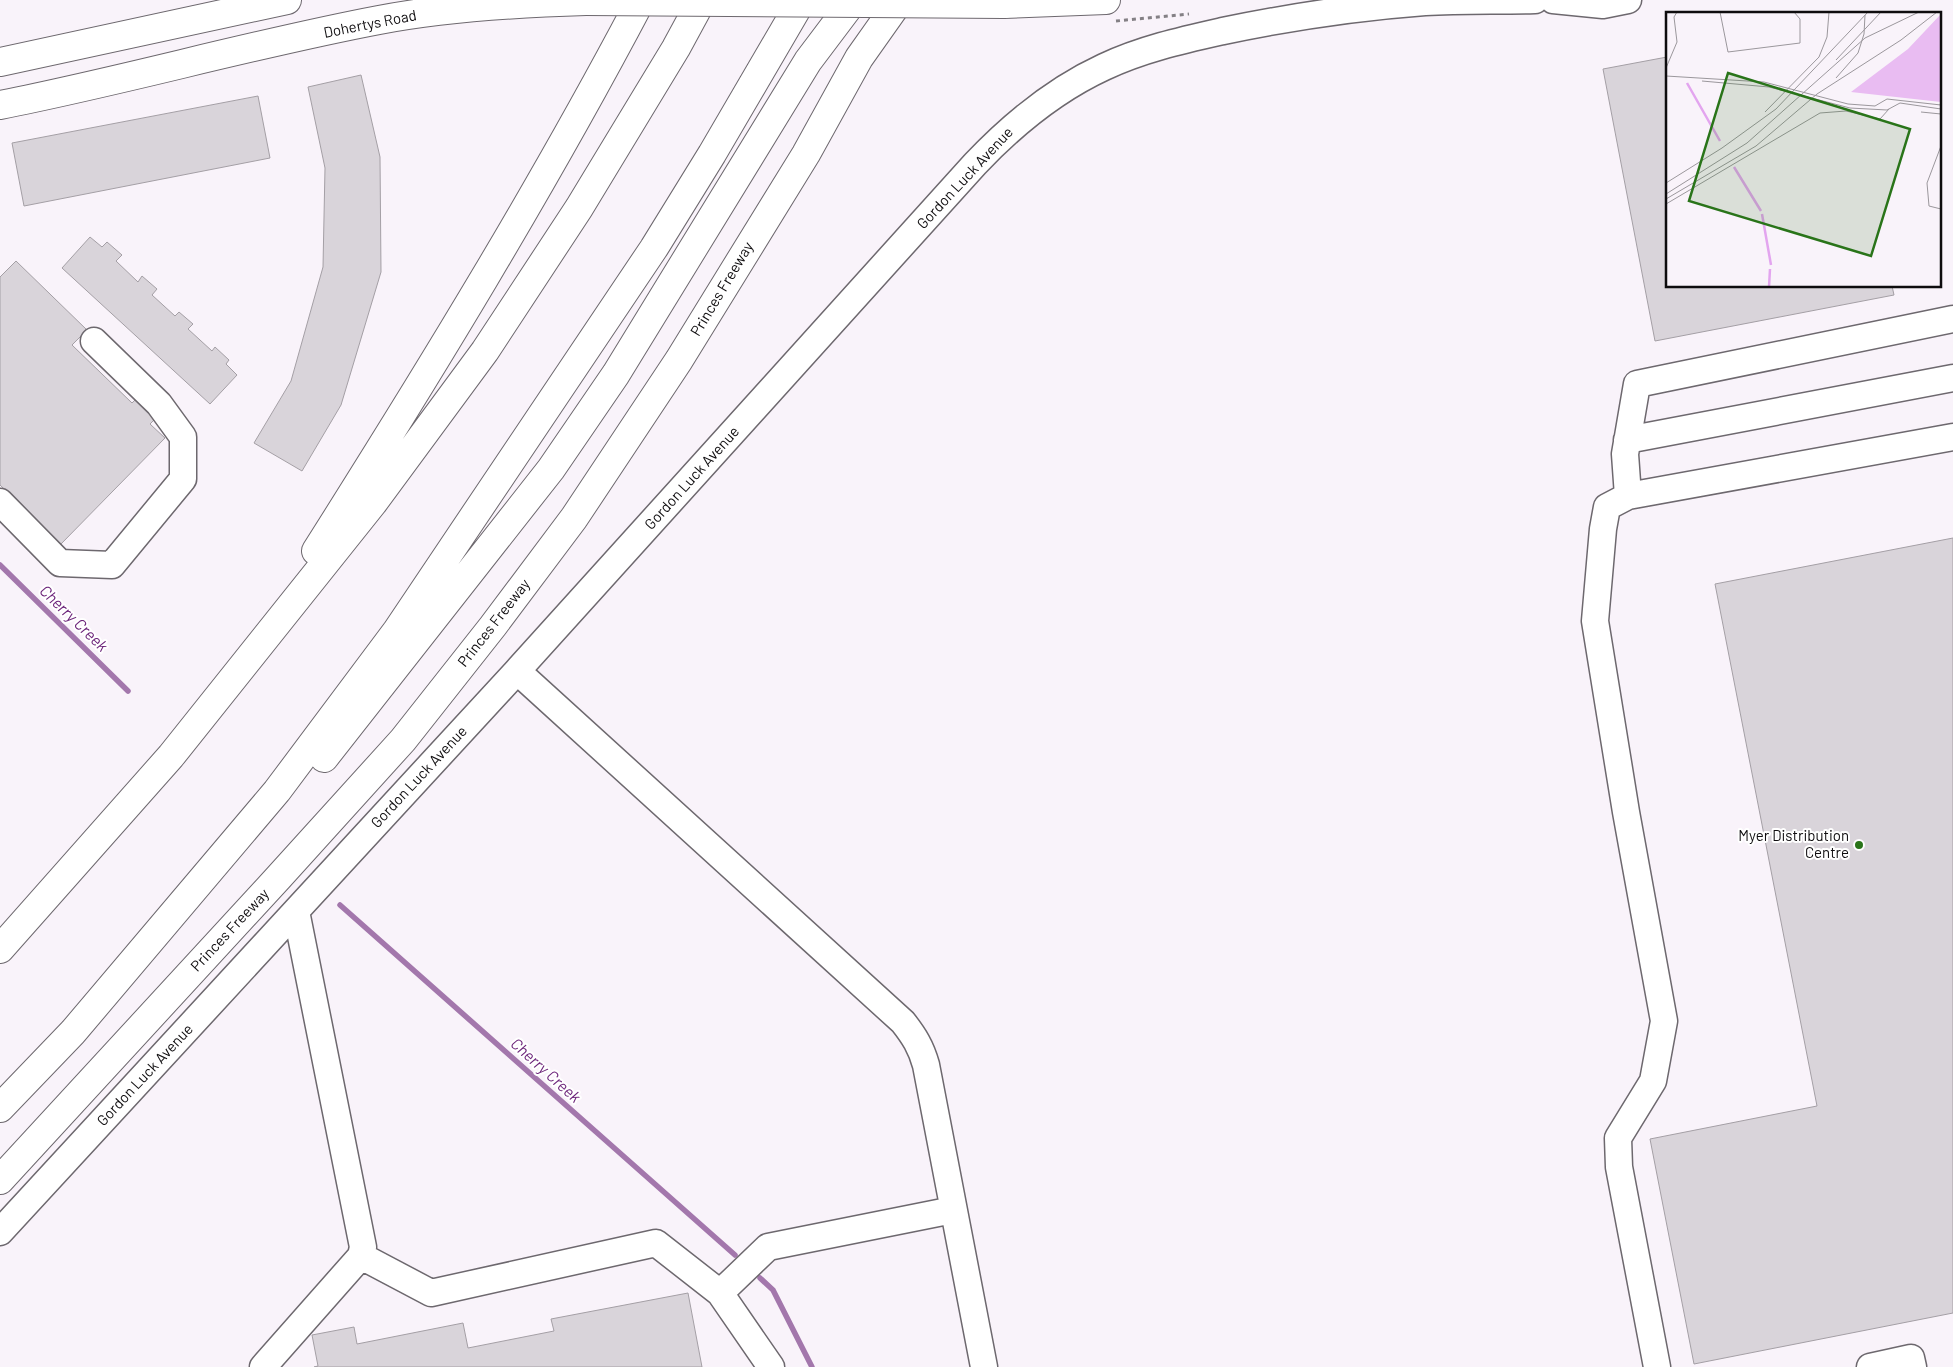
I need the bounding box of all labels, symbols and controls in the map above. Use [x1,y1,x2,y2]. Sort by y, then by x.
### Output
street label: Dohertys Road [322,5,418,41]
inset map [1666,12,1940,288]
street label: Gordon Luck Avenue [912,123,1016,232]
street label: Princes Freeway [686,238,756,339]
street label: Gordon Luck Avenue [640,422,742,533]
street label: Princes Freeway [453,575,533,670]
water label: Cherry Creek [36,580,112,655]
street label: Gordon Luck Avenue [366,722,470,831]
place label: Myer Distribution Centre [1738,826,1849,861]
marker: Myer Distribution Centre [1853,839,1865,851]
street label: Princes Freeway [186,884,272,974]
street label: Gordon Luck Avenue [92,1020,196,1129]
water label: Cherry Creek [508,1033,585,1106]

